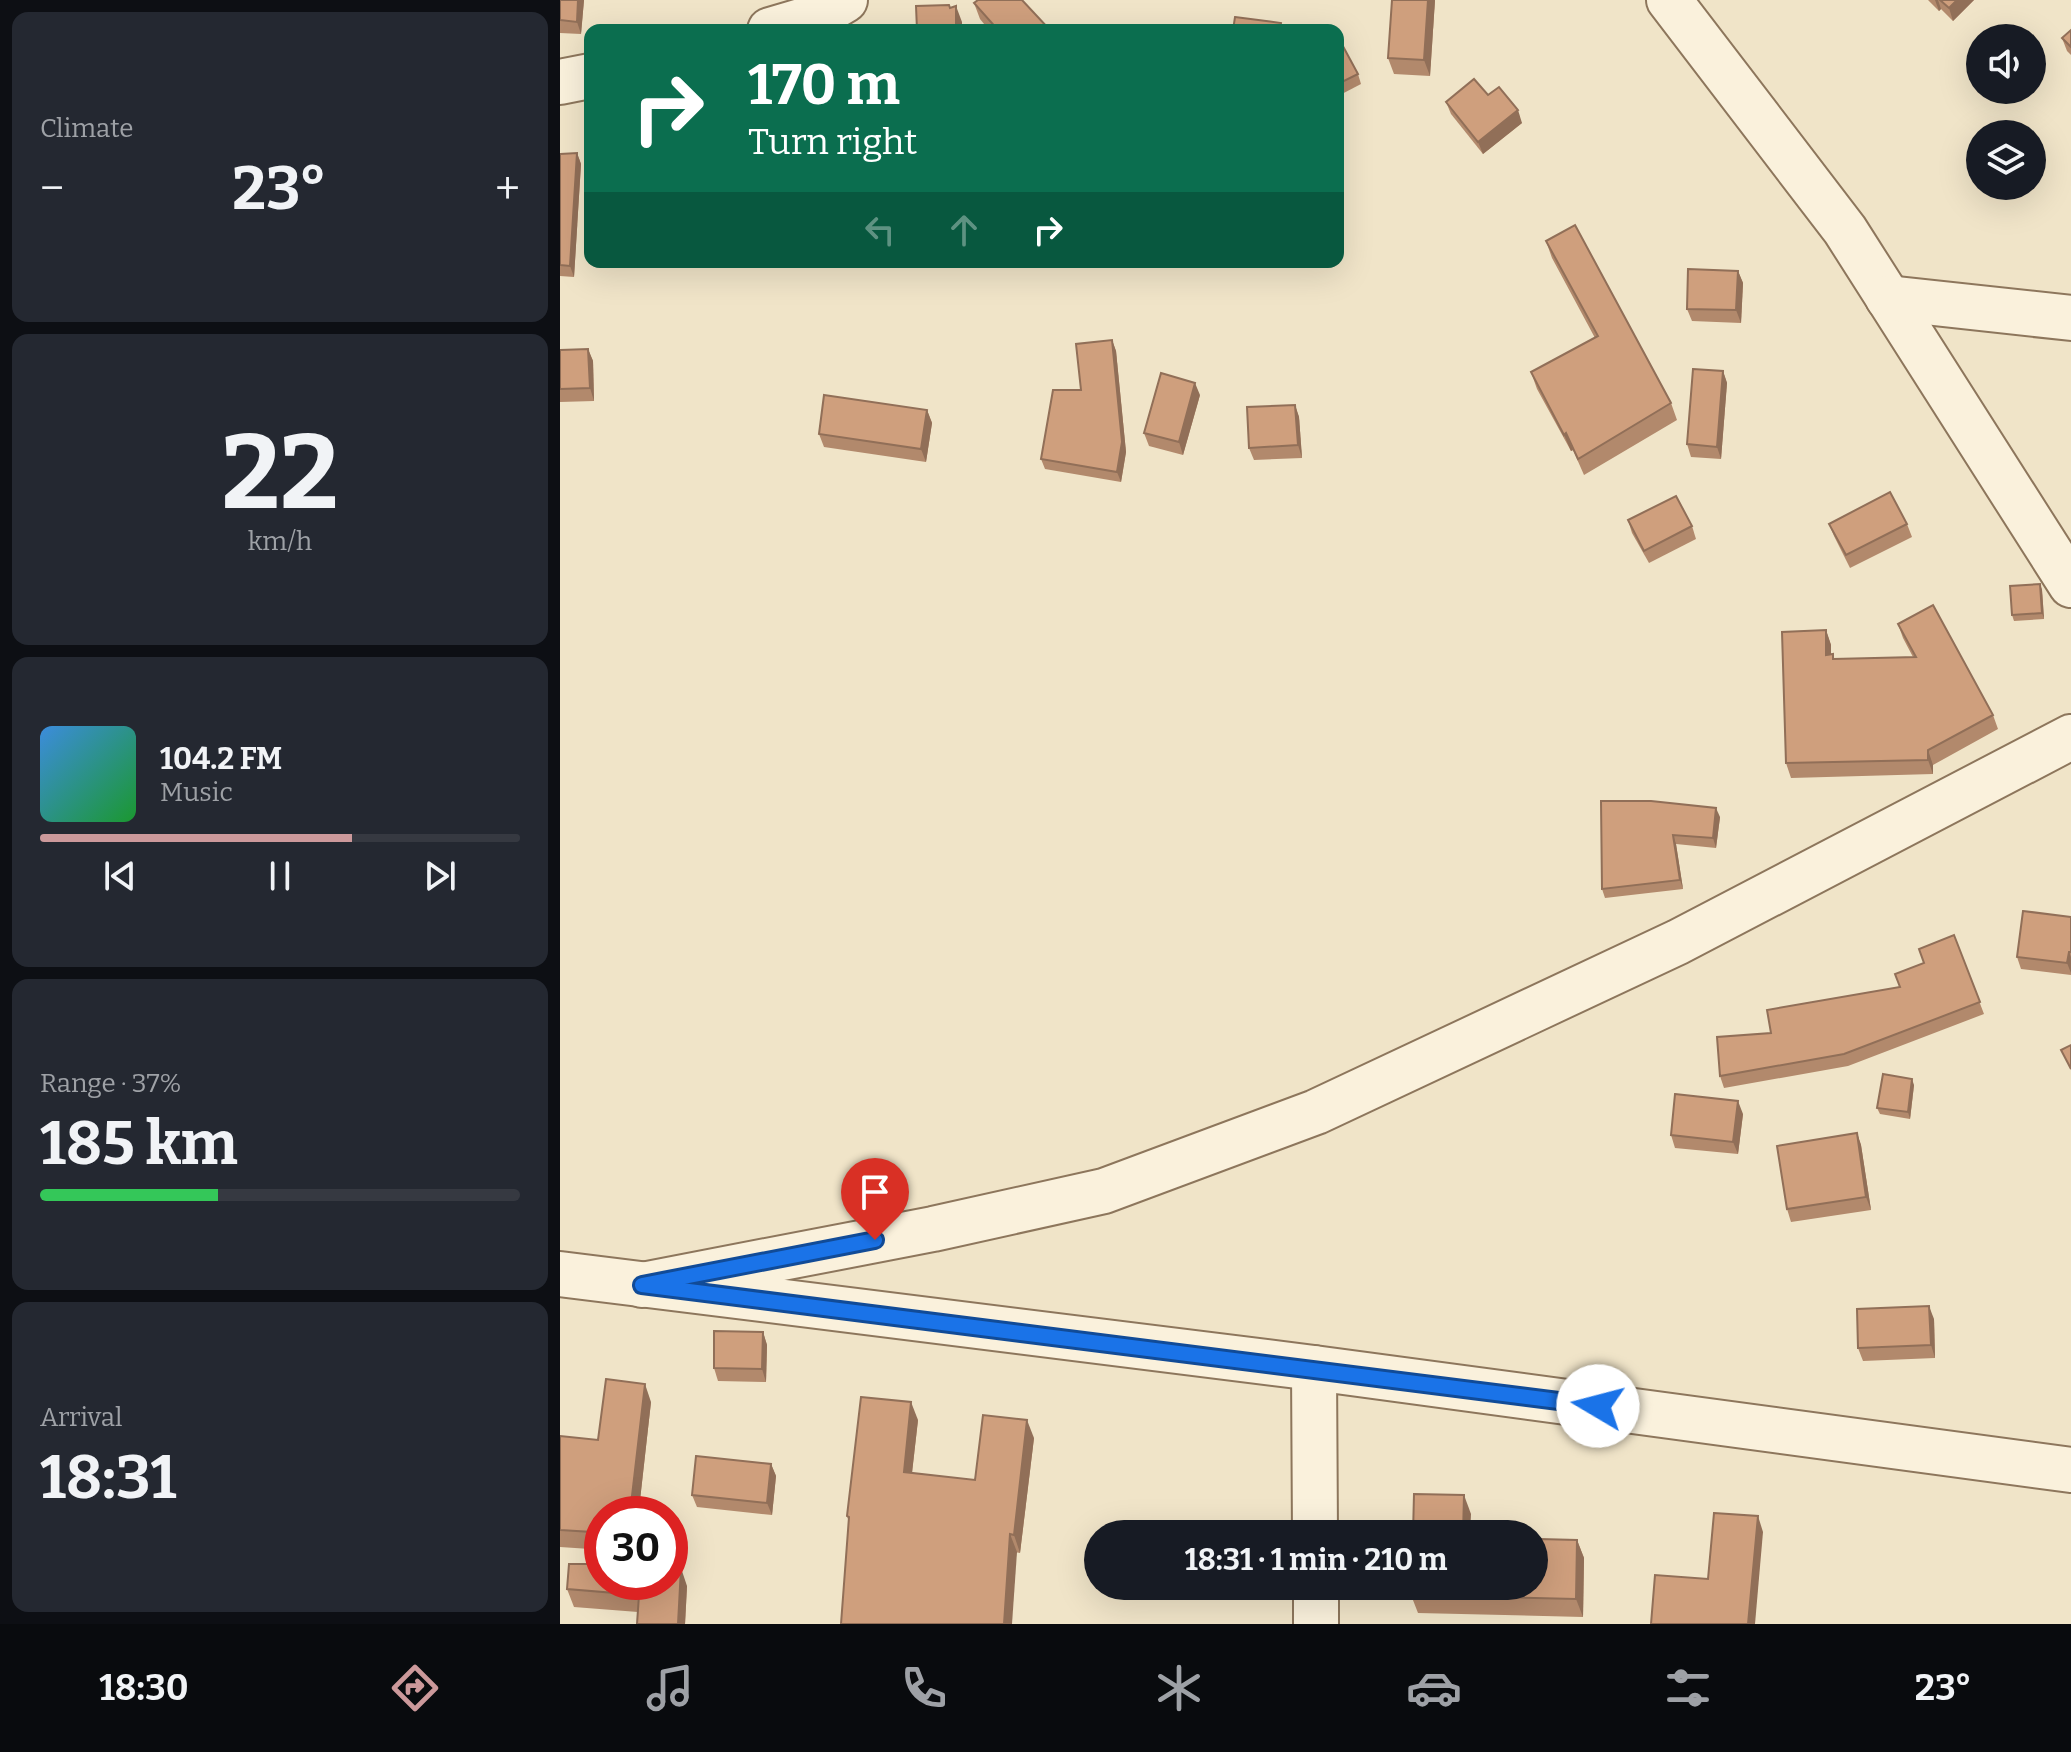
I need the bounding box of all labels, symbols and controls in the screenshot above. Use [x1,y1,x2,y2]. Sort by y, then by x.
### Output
map controls [1966,24,2046,200]
button: sound [1966,24,2046,104]
text: 170 m [748,52,900,119]
icon: right [616,56,720,160]
text: Climate [40,113,134,144]
text: Turn right [748,120,917,164]
button: layers [1966,120,2046,200]
text: 23° [232,153,327,225]
text: − [40,162,64,215]
text: + [495,162,520,215]
icon: left [858,208,902,252]
icon: ahead [942,208,986,252]
icon: right [1026,208,1070,252]
text: 22 [221,411,339,536]
text: km/h [248,526,312,557]
text: 104.2 FM [160,741,282,777]
text: Music [160,777,233,808]
icon: previous [98,854,142,898]
icon: pause [258,854,302,898]
icon: next [418,854,462,898]
text: Range · 37% [40,1068,182,1099]
text: 185 km [40,1108,238,1180]
pin [841,1158,909,1240]
icon: arrive [853,1170,897,1214]
position arrow [1556,1364,1640,1448]
text: Arrival [40,1402,122,1433]
text: 18:31 [40,1442,177,1514]
speed limit sign: 30 [584,1496,688,1600]
text: 18:31 · 1 min · 210 m [1185,1542,1447,1578]
icon: directions [387,1660,443,1716]
icon: music [642,1660,698,1716]
icon: phone [896,1660,952,1716]
icon: climate [1151,1660,1207,1716]
icon: car [1406,1660,1462,1716]
icon: filters [1660,1660,1716,1716]
text: 18:30 [99,1666,189,1710]
text: 23° [1915,1666,1972,1710]

